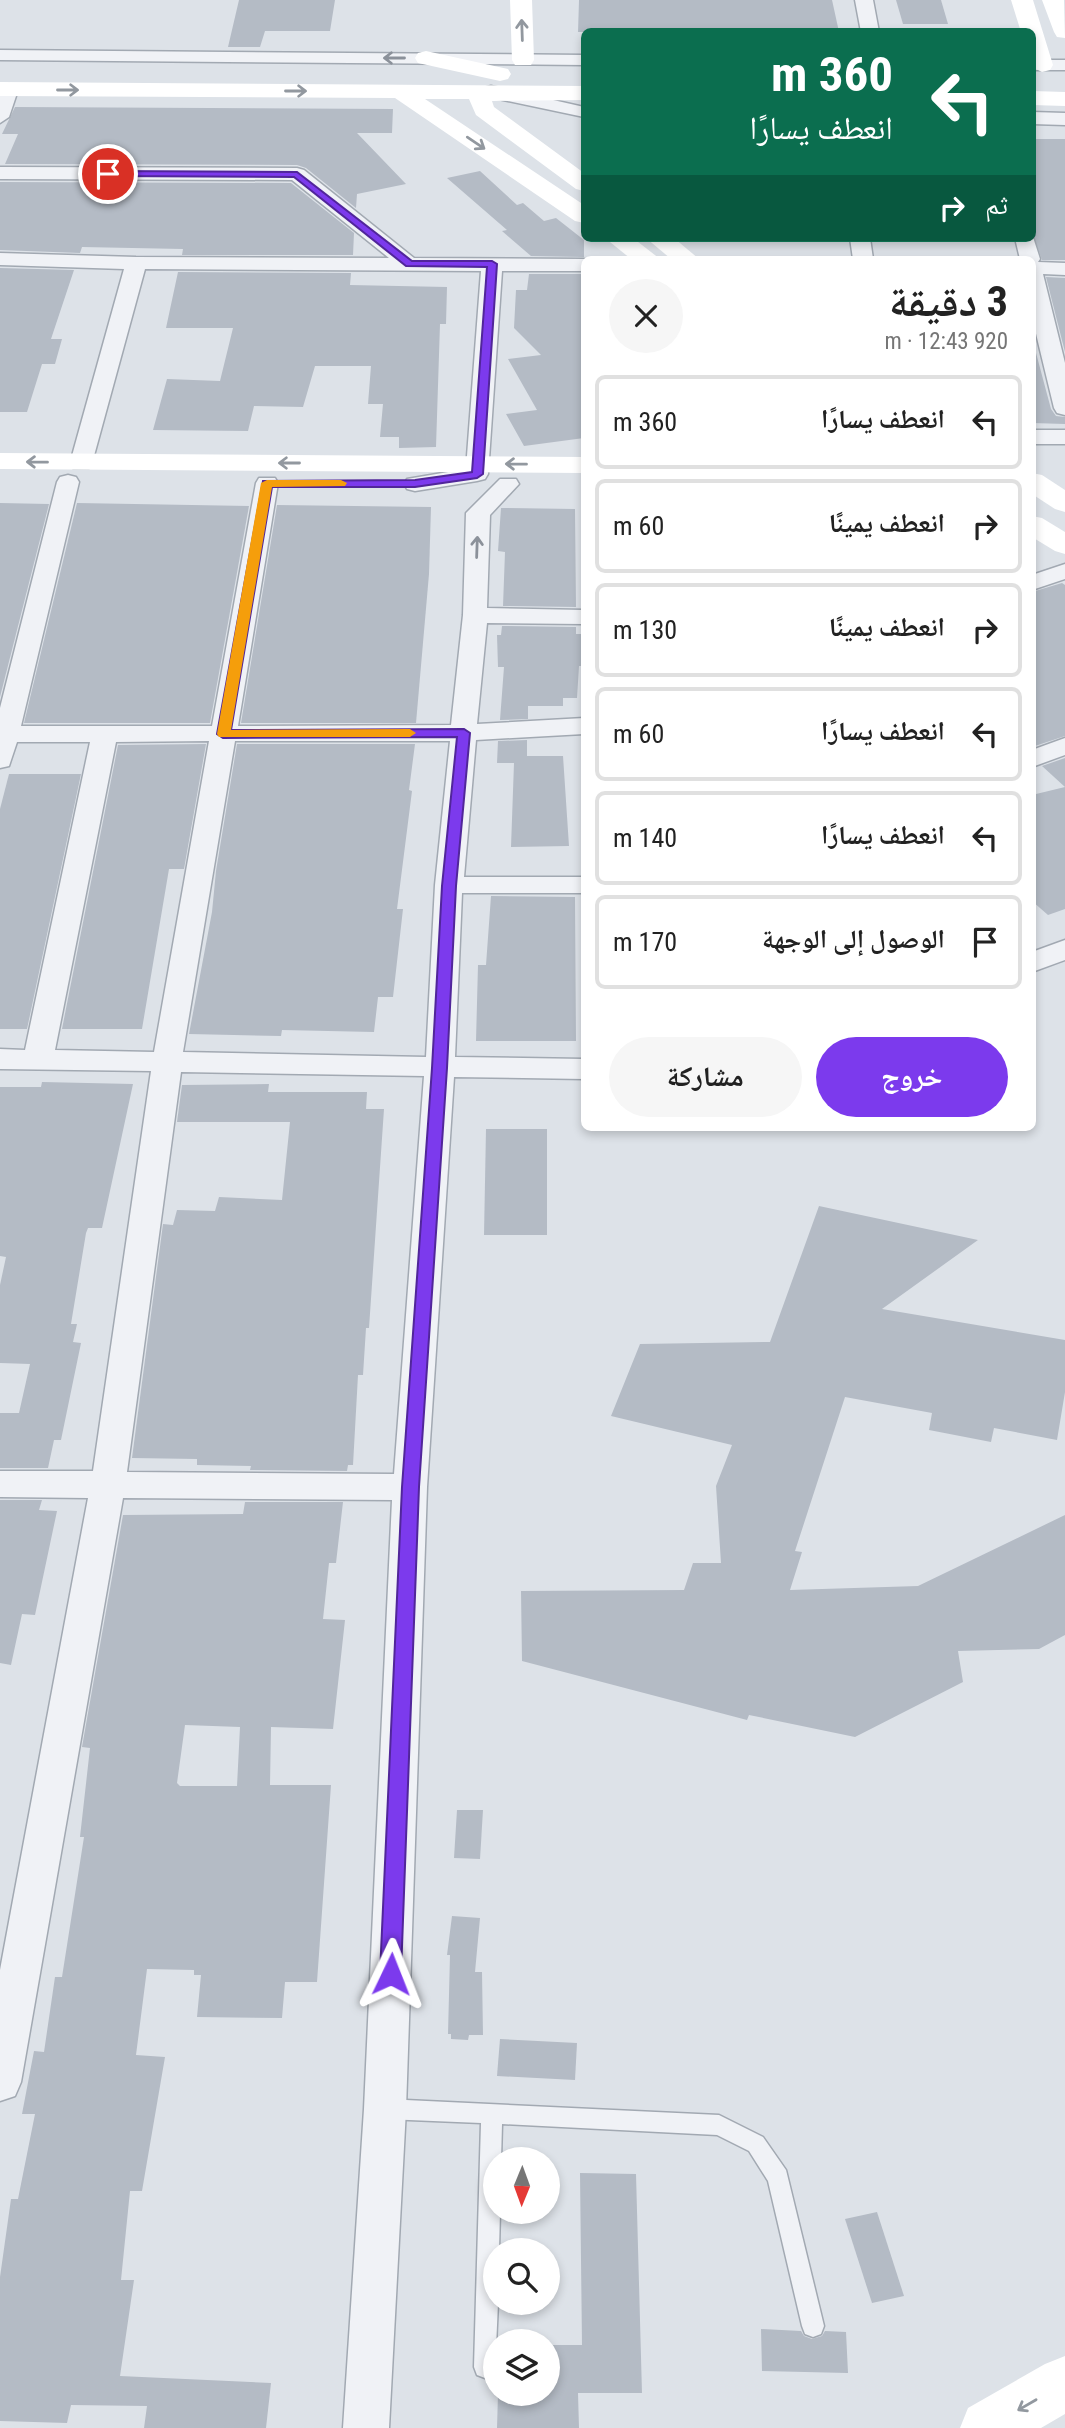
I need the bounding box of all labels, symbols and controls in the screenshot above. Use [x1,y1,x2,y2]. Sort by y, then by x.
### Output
one-way arrow [515,19,529,42]
text: 360 m [771,46,893,103]
one-way arrow [383,51,406,65]
icon: left [917,56,1008,147]
one-way arrow [56,83,79,97]
one-way arrow [284,84,307,98]
text: انعطف يسارًا [749,109,893,147]
one-way arrow [466,135,485,150]
pin [78,144,138,204]
icon: arrive [89,155,127,193]
icon: right [933,189,971,227]
text: ثم [985,190,1008,220]
text: 3 دقيقة [889,277,1008,326]
button: close [609,279,683,353]
text: 920 m · 12:43 [884,328,1008,355]
icon: left [966,403,1004,441]
text: انعطف يسارًا [821,404,945,434]
text: 360 m [613,407,677,437]
one-way arrow [26,455,49,469]
one-way arrow [278,456,301,470]
one-way arrow [505,457,528,471]
icon: right [966,507,1004,545]
text: انعطف يمينًا [829,508,945,538]
text: 60 m [613,511,664,541]
one-way arrow [471,536,484,559]
icon: right [966,611,1004,649]
text: انعطف يمينًا [829,612,945,642]
text: 130 m [613,615,677,645]
icon: left [966,715,1004,753]
text: انعطف يسارًا [821,716,945,746]
text: 60 m [613,719,664,749]
icon: left [966,819,1004,857]
text: انعطف يسارًا [821,820,945,850]
text: 140 m [613,823,677,853]
icon: arrive [966,923,1004,961]
text: الوصول إلى الوجهة [762,924,945,954]
text: 170 m [613,927,677,957]
button: مشاركة [609,1037,802,1117]
button: خروج [816,1037,1008,1117]
position arrow [354,1937,428,2011]
north arrow [483,2147,560,2224]
map controls [483,2147,560,2406]
button: search [483,2238,560,2315]
button: layers [483,2329,560,2406]
one-way arrow [1017,2399,1037,2413]

